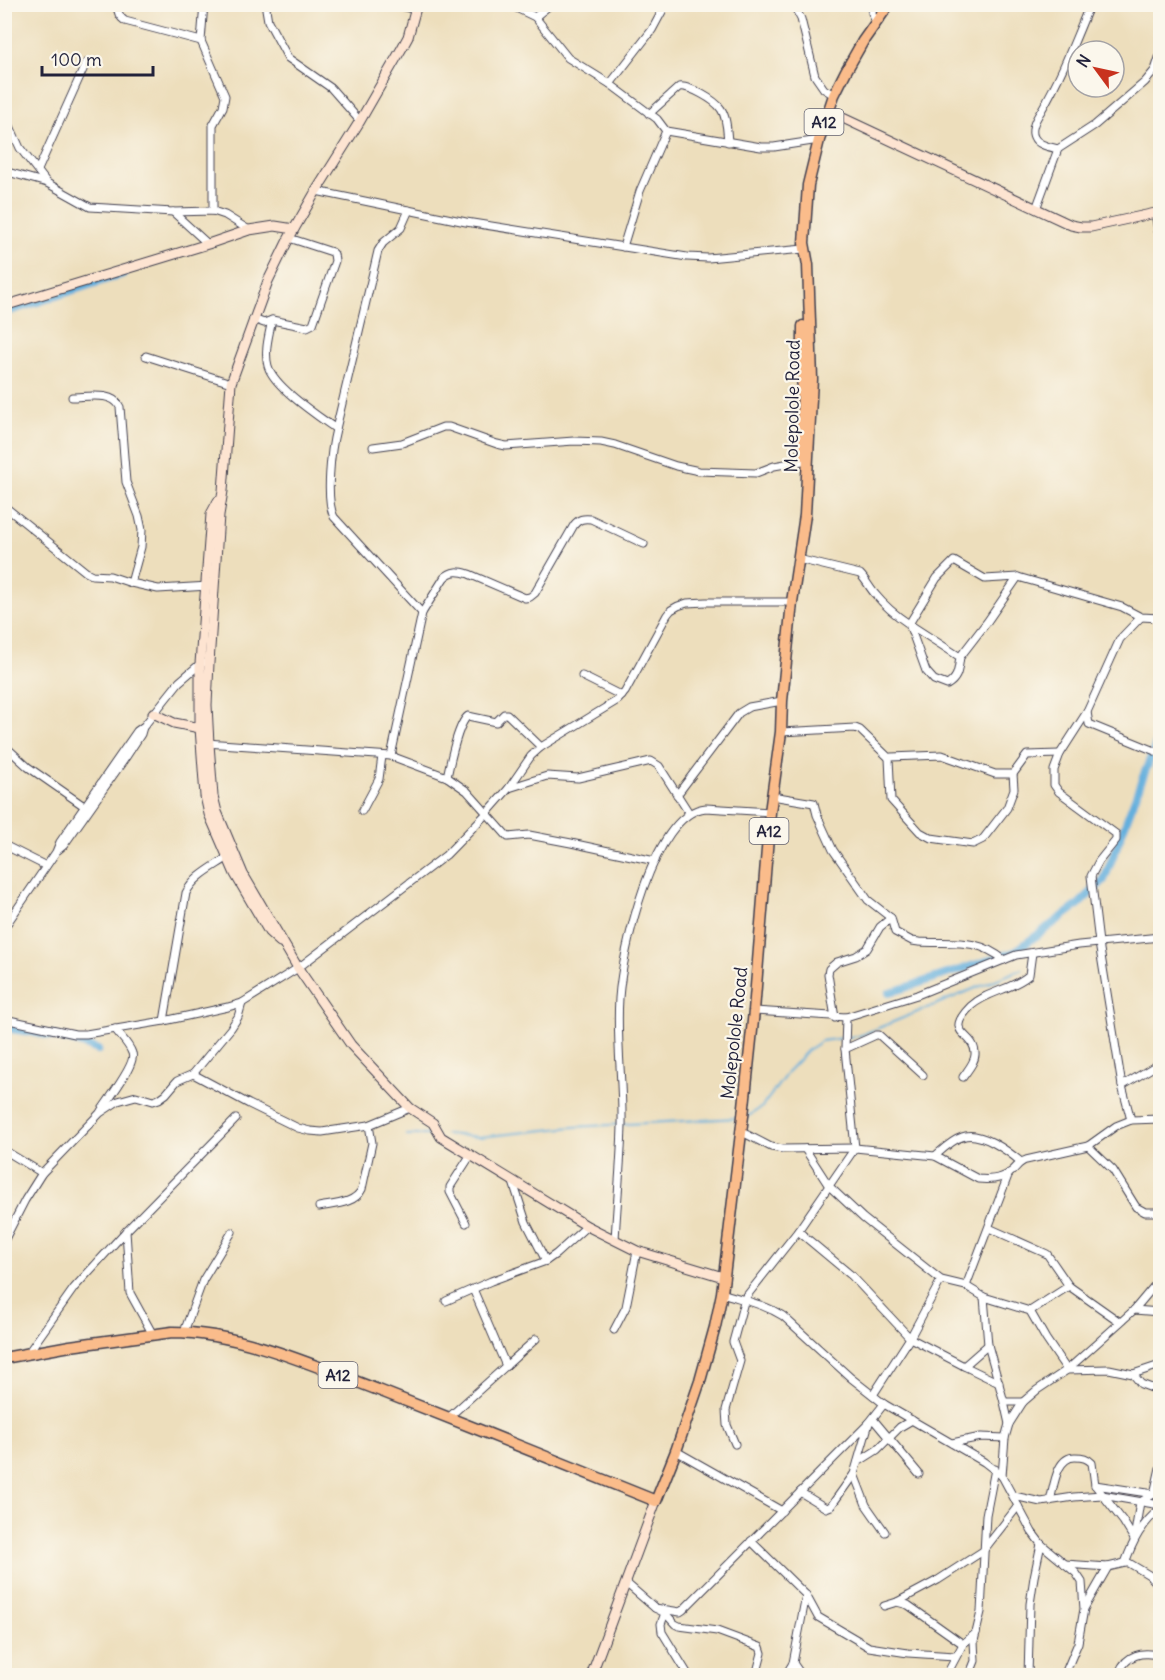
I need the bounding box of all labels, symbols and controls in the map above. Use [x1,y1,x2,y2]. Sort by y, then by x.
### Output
scale bar [42,39,153,77]
north arrow [1066,39,1126,99]
text: 100 m [51,48,102,71]
text: N [1072,51,1095,71]
road number: A12 [804,109,844,135]
street label: Molepolole Road [779,339,805,473]
road number: A12 [750,818,788,844]
street label: Molepolole Road [716,965,752,1100]
road number: A12 [318,1362,358,1388]

